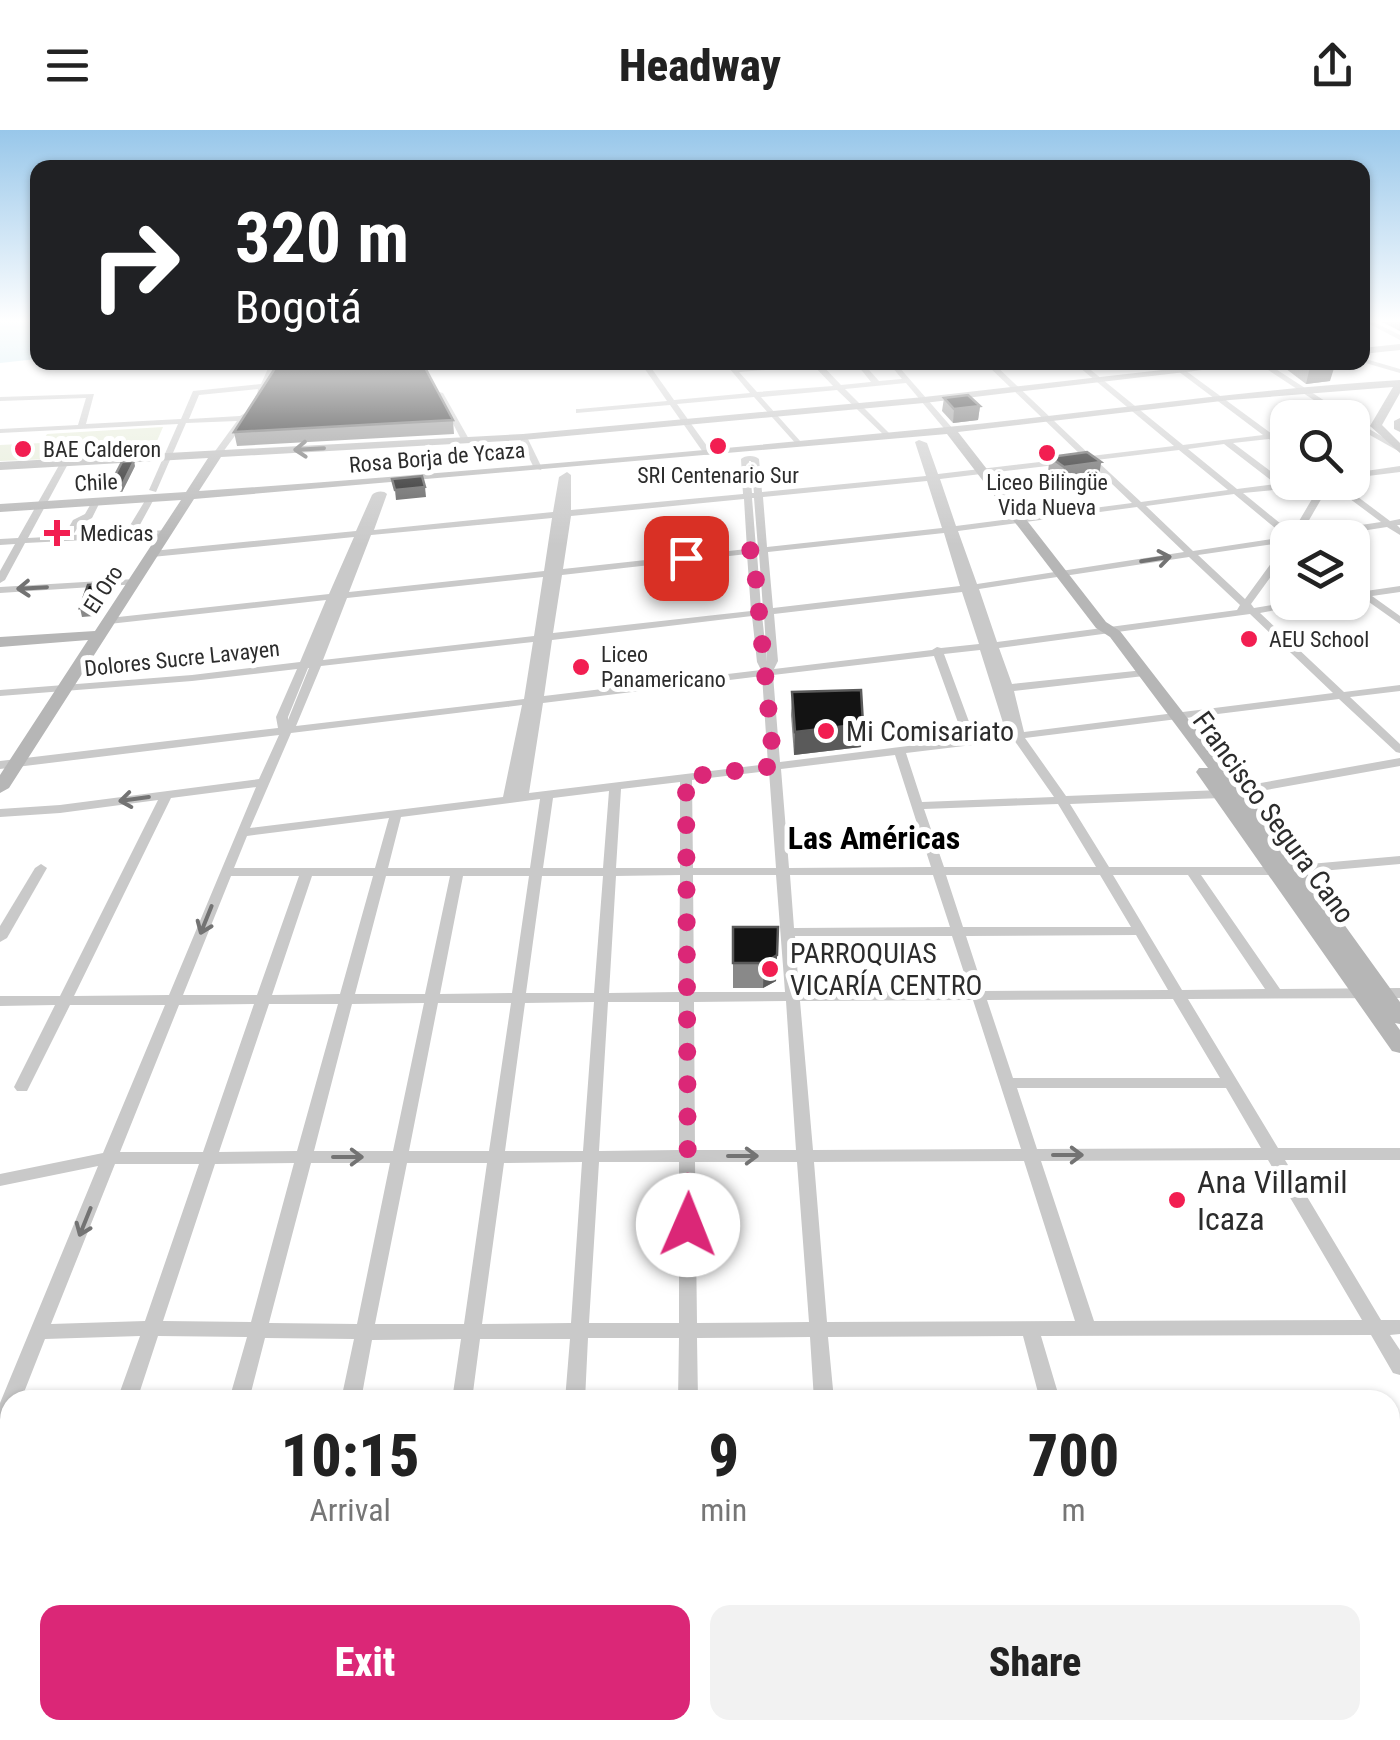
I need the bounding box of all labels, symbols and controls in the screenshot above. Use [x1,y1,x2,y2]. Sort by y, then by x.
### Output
icon: menu [40,38,95,93]
icon: share [1305,38,1360,93]
text: Headway [619,39,781,92]
text: 320 m [235,197,409,279]
icon: right [70,200,200,330]
text: Bogotá [235,281,362,334]
map controls [1270,400,1370,620]
button: search [1270,400,1370,500]
marker: SRI Centenario Sur [707,435,729,457]
place label: BAE Calderon [43,437,161,462]
street label: Rosa Borja de Ycaza [348,437,526,478]
marker: BAE Calderon [12,438,34,460]
one-way arrow [293,440,326,459]
marker: Liceo Bilingüe Vida Nueva [1036,442,1058,464]
place label: SRI Centenario Sur [637,463,799,488]
street label: Chile [74,469,118,496]
place label: Liceo Bilingüe Vida Nueva [986,470,1108,520]
pin [644,516,729,601]
marker: Medicas [44,520,70,546]
button: layers [1270,520,1370,620]
place label: Medicas [80,521,154,546]
icon: arrive [659,531,714,586]
one-way arrow [1139,549,1171,567]
street label: El Oro [79,561,128,618]
one-way arrow [17,579,49,598]
place label: AEU School [1269,627,1369,652]
marker: AEU School [1238,628,1260,650]
street label: Dolores Sucre Lavayen [83,636,281,681]
place label: Liceo Panamericano [601,642,726,692]
marker: Liceo Panamericano [570,656,592,678]
street label: Francisco Segura Cano [1186,705,1361,929]
place label: Mi Comisariato [846,715,1014,748]
marker: Mi Comisariato [815,720,837,742]
one-way arrow [118,791,150,809]
district label: Las Américas [788,819,960,857]
one-way arrow [196,904,214,935]
place label: PARROQUIAS VICARÍA CENTRO [790,937,982,1002]
marker: PARROQUIAS VICARÍA CENTRO [759,958,781,980]
one-way arrow [726,1146,758,1166]
one-way arrow [1050,1146,1083,1164]
one-way arrow [330,1148,363,1166]
place label: Ana Villamil Icaza [1197,1163,1348,1238]
position arrow [636,1173,740,1277]
marker: Ana Villamil Icaza [1166,1189,1188,1211]
one-way arrow [74,1206,92,1236]
text: 10:15 [281,1420,420,1491]
text: 9 [708,1420,739,1491]
text: 700 [1028,1420,1119,1491]
text: Arrival [309,1491,391,1529]
text: min [700,1491,747,1529]
text: m [1062,1491,1086,1529]
button: Exit [40,1605,690,1720]
button: Share [710,1605,1360,1720]

